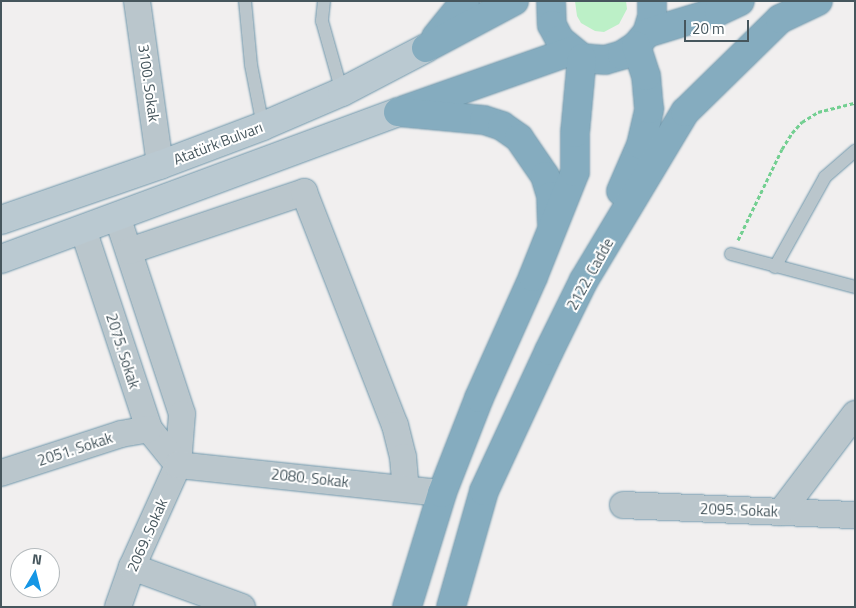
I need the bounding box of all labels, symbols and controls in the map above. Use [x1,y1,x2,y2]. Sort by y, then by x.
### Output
scale bar [686,10,751,42]
text: 20 m [692,17,725,40]
street label: 3100. Sokak [135,43,163,123]
street label: Atatürk Bulvarı [171,118,265,168]
street label: 2122. Cadde [563,235,617,313]
street label: 2075. Sokak [102,311,144,391]
street label: 2051. Sokak [35,428,115,470]
street label: 2080. Sokak [270,465,350,491]
street label: 2069. Sokak [123,496,171,574]
street label: 2095. Sokak [700,500,778,520]
north arrow [10,548,60,598]
text: N [31,548,43,570]

